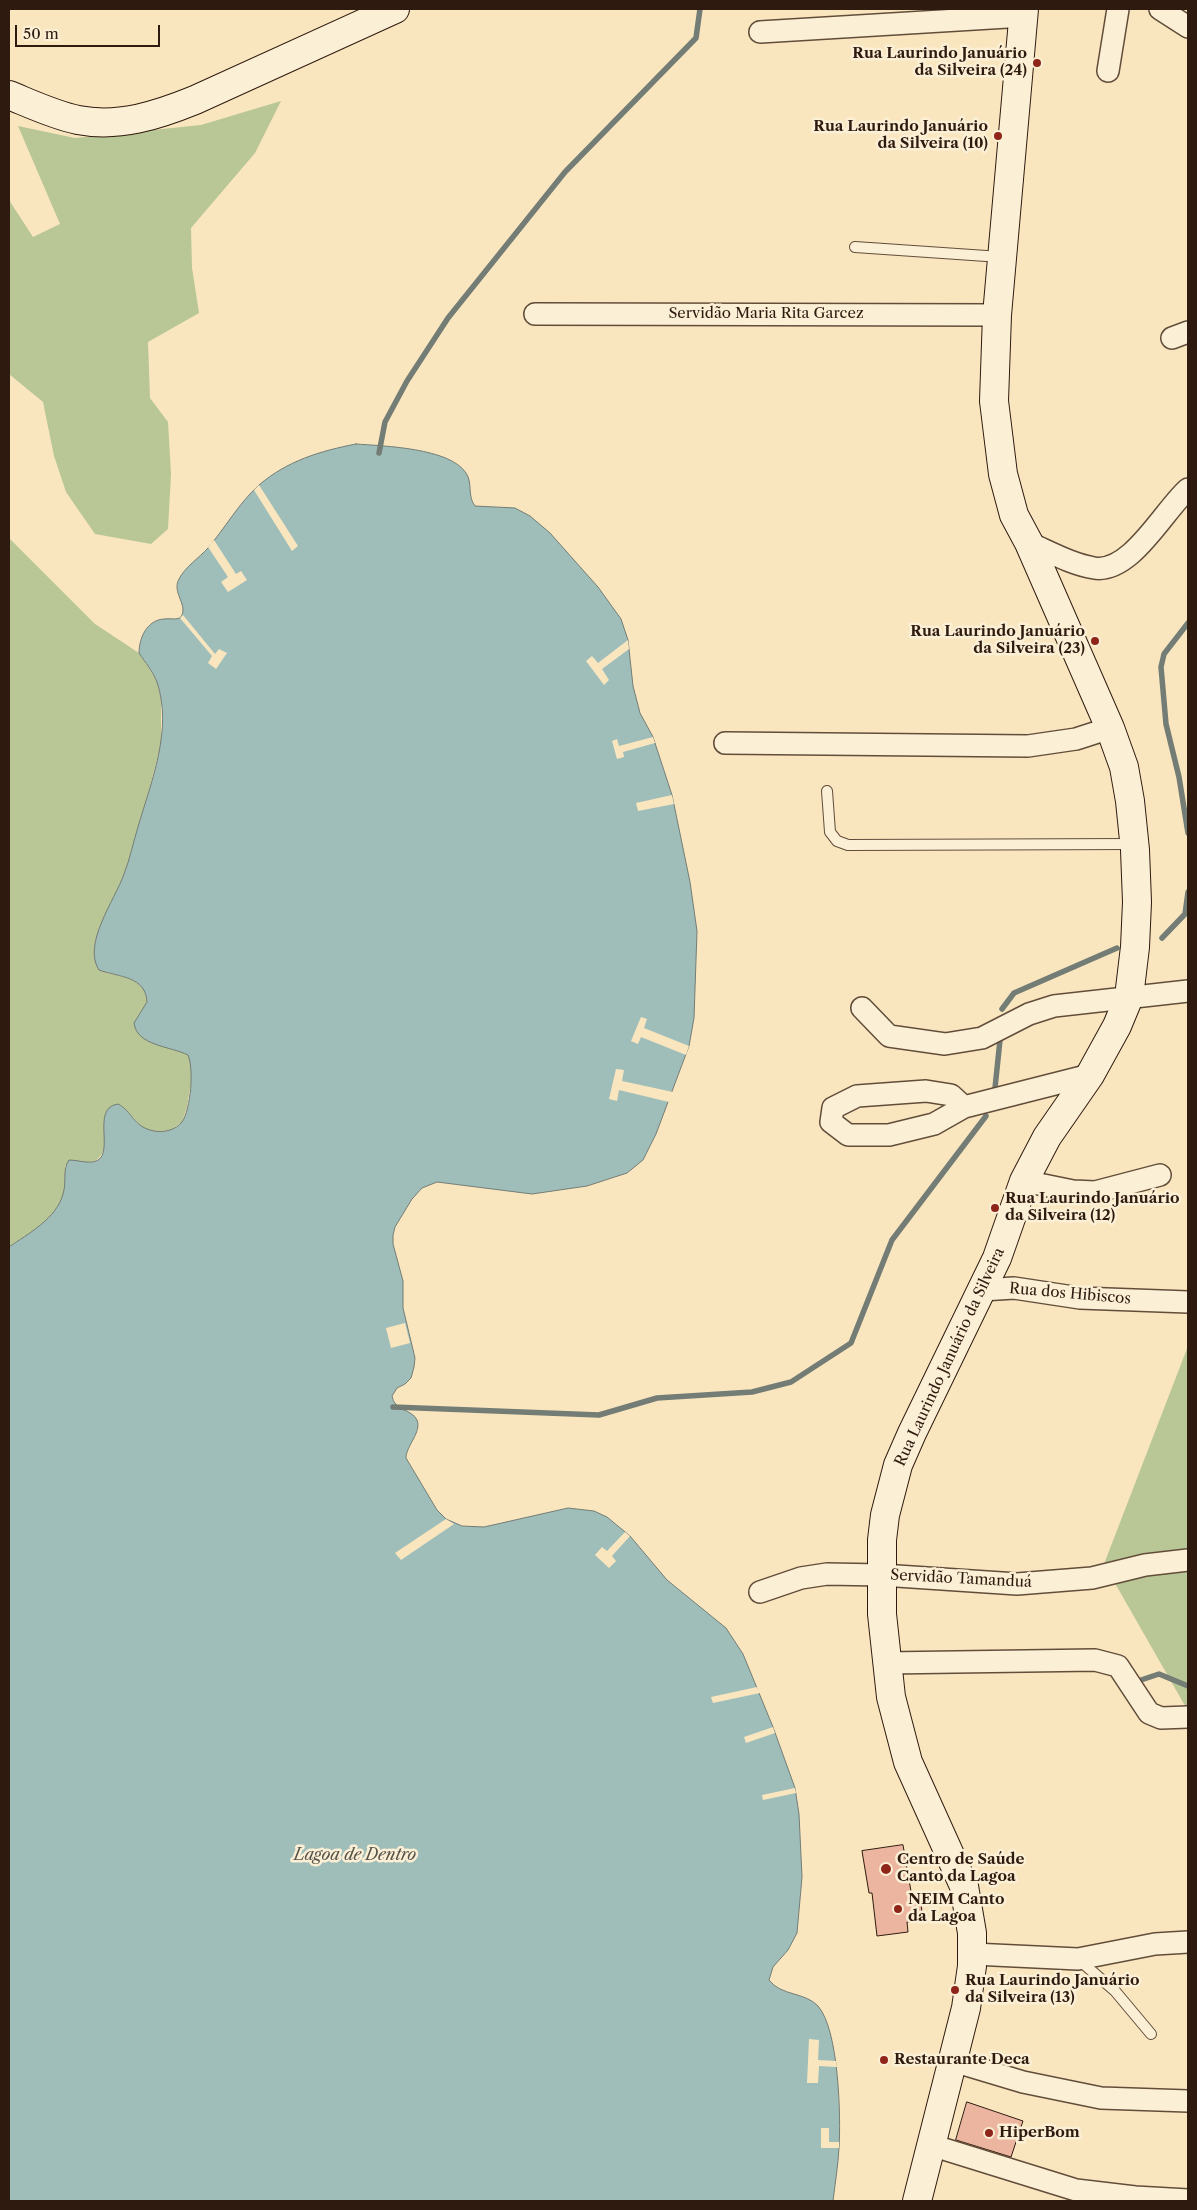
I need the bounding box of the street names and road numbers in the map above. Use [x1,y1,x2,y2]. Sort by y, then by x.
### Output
street label: Servidão Maria Rita Garcez [668,305,864,323]
street label: Rua Laurindo Januário da Silveira [891,1245,1009,1469]
street label: Rua dos Hibiscos [1008,1280,1132,1308]
street label: Servidão Tamanduá [890,1566,1032,1592]

